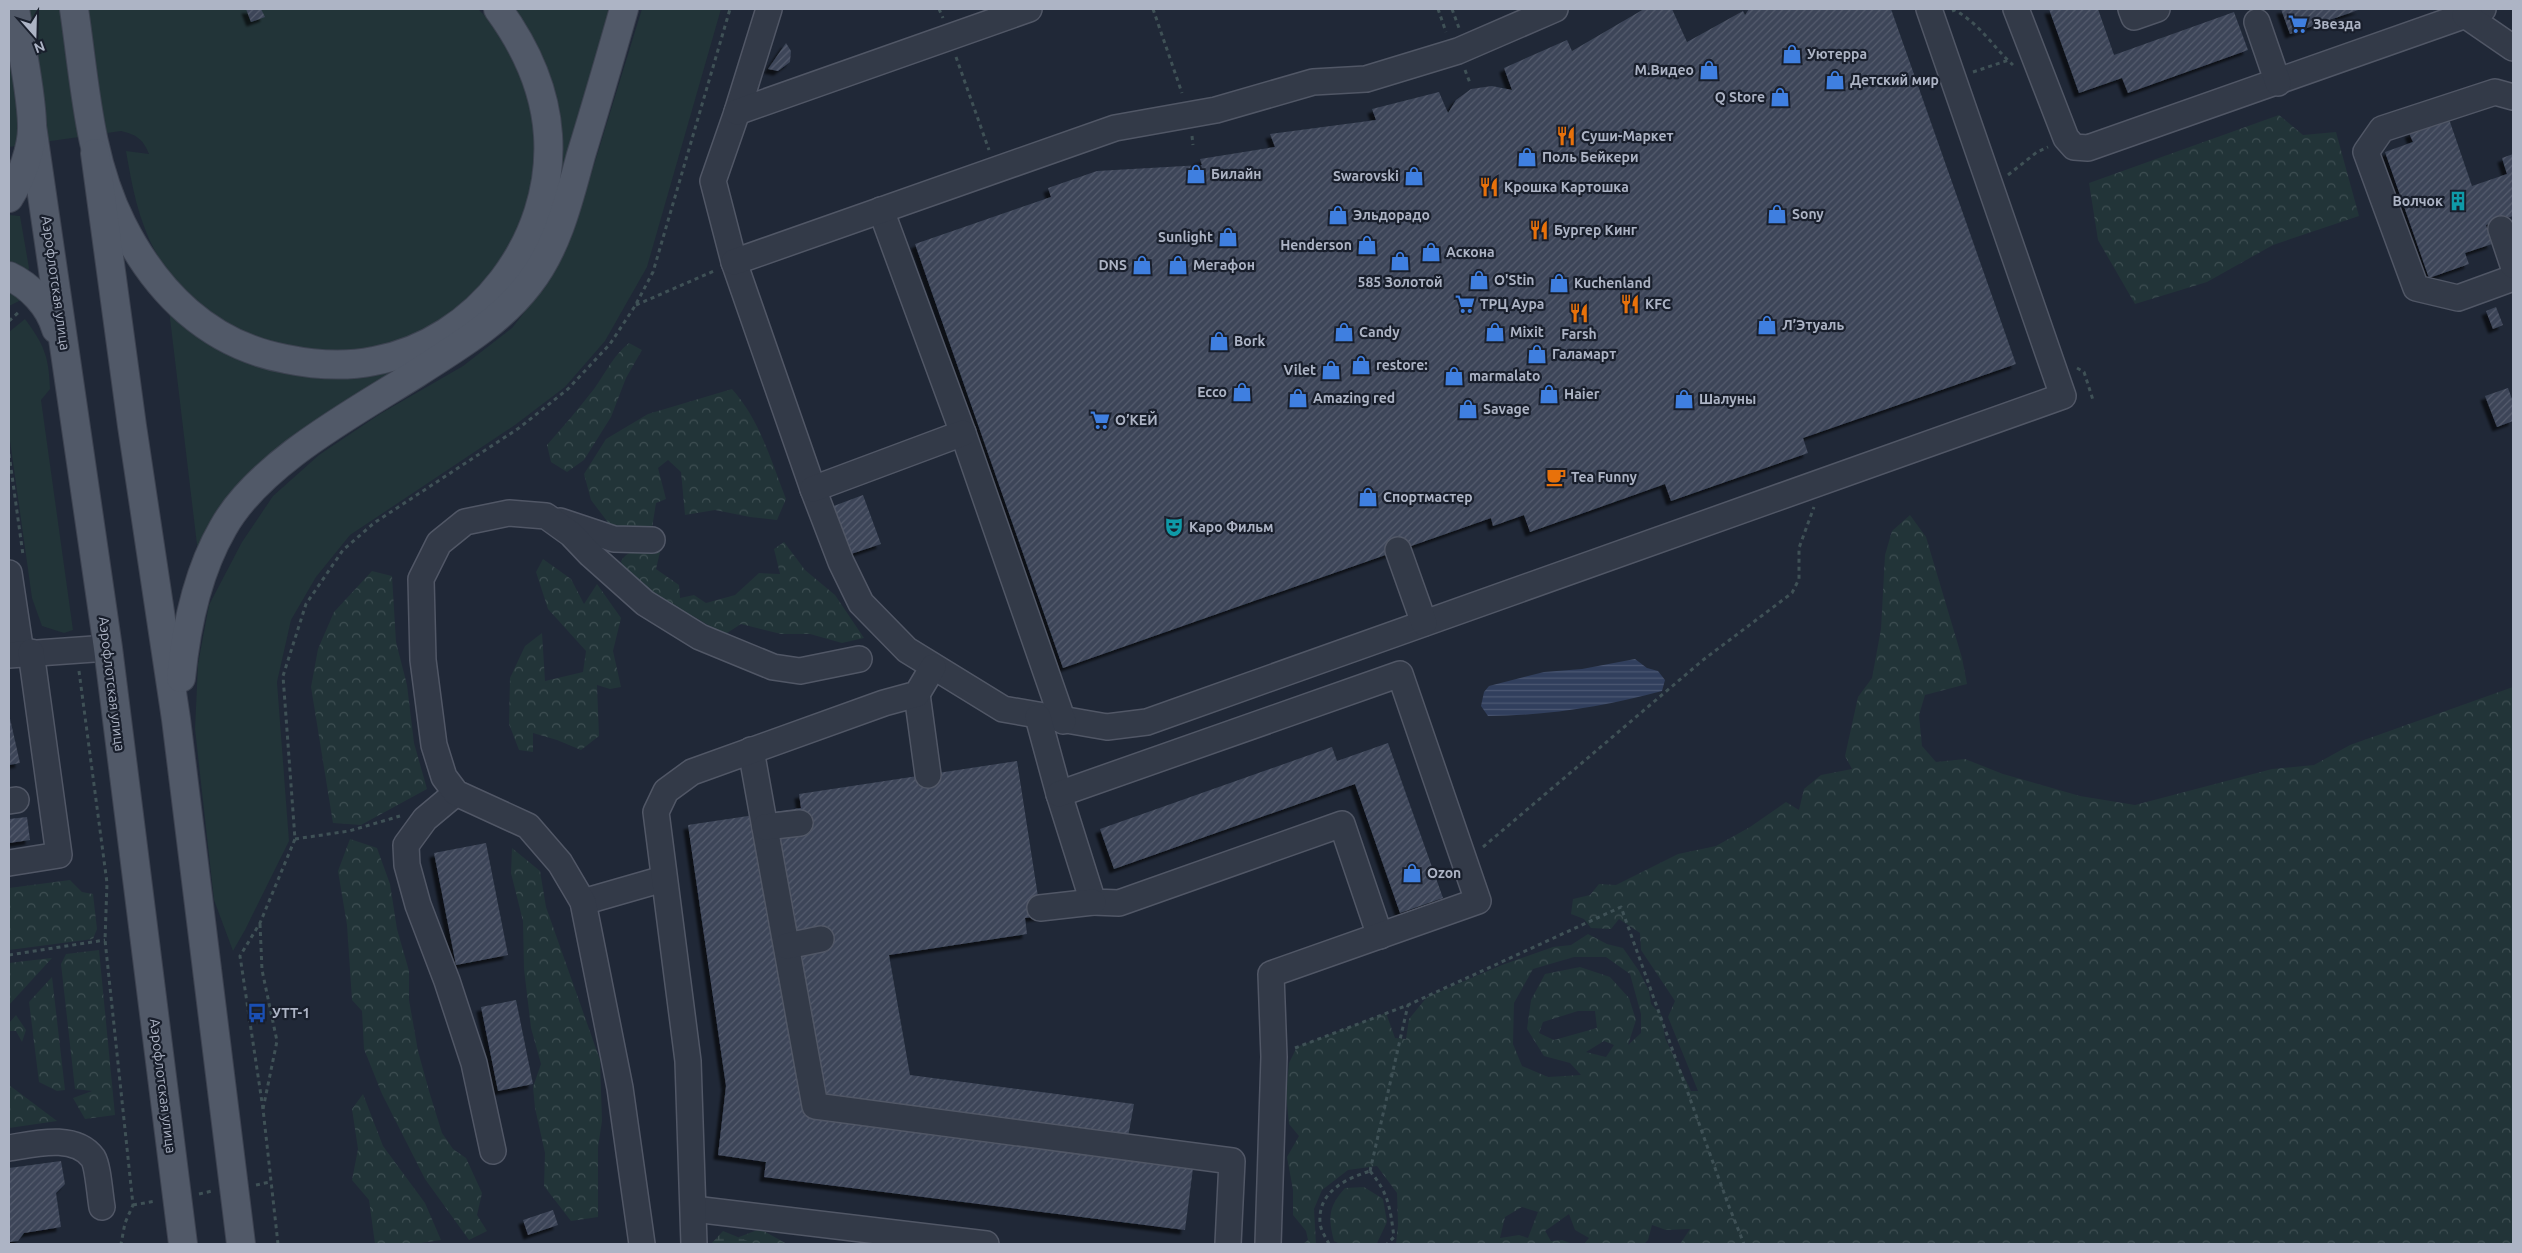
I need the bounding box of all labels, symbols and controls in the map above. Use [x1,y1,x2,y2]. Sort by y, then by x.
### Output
north arrow [10,10,60,60]
supermarket icon: Звезда [2287,13,2309,35]
place label: Звезда [2313,16,2361,32]
text: N [32,38,47,57]
shop icon: Уютерра [1781,43,1803,65]
place label: Уютерра [1807,46,1867,62]
shop icon: М.Видео [1698,59,1720,81]
place label: М.Видео [1635,62,1694,78]
shop icon: Детский мир [1824,69,1846,91]
place label: Детский мир [1850,72,1939,88]
shop icon: Q Store [1769,86,1791,108]
place label: Q Store [1715,89,1765,105]
restaurant icon: Суши-Маркет [1555,125,1577,147]
place label: Суши-Маркет [1581,128,1674,144]
shop icon: Поль Бейкери [1516,146,1538,168]
place label: Поль Бейкери [1542,149,1639,165]
shop icon: Билайн [1185,163,1207,185]
shop icon: Swarovski [1403,165,1425,187]
place label: Билайн [1211,166,1262,182]
place label: Swarovski [1333,168,1399,184]
restaurant icon: Крошка Картошка [1478,176,1500,198]
place label: Крошка Картошка [1504,179,1629,195]
building icon: Волчок [2447,190,2469,212]
place label: Волчок [2392,193,2443,209]
shop icon: Sony [1766,203,1788,225]
shop icon: Эльдорадо [1327,204,1349,226]
place label: Sony [1792,206,1824,222]
place label: Эльдорадо [1353,207,1430,223]
street label: Аэрофлотская улица [39,215,73,351]
restaurant icon: Бургер Кинг [1528,219,1550,241]
place label: Бургер Кинг [1554,222,1638,238]
shop icon: Sunlight [1217,226,1239,248]
place label: Sunlight [1158,229,1213,245]
shop icon: Henderson [1356,234,1378,256]
place label: Henderson [1280,237,1352,253]
shop icon: Аскона [1420,241,1442,263]
place label: Аскона [1446,244,1495,260]
shop icon: 585 Золотой [1389,250,1411,272]
shop icon: DNS [1131,254,1153,276]
shop icon: Мегафон [1167,254,1189,276]
place label: DNS [1098,257,1127,273]
place label: Мегафон [1193,257,1255,273]
shop icon: O'Stin [1468,269,1490,291]
place label: O'Stin [1494,272,1535,288]
shop icon: Kuchenland [1548,272,1570,294]
place label: 585 Золотой [1358,274,1442,290]
place label: Kuchenland [1574,275,1651,291]
supermarket icon: ТРЦ Аура [1454,293,1476,315]
restaurant icon: KFC [1619,293,1641,315]
place label: ТРЦ Аура [1480,296,1544,312]
place label: KFC [1645,296,1671,312]
restaurant icon: Farsh [1568,302,1590,324]
shop icon: Л’Этуаль [1756,314,1778,336]
place label: Л’Этуаль [1782,317,1844,333]
shop icon: Candy [1333,321,1355,343]
shop icon: Mixit [1484,321,1506,343]
place label: Candy [1359,324,1400,340]
place label: Mixit [1510,324,1544,340]
place label: Farsh [1561,326,1597,342]
shop icon: Bork [1208,330,1230,352]
place label: Bork [1234,333,1265,349]
shop icon: Галамарт [1526,343,1548,365]
place label: Галамарт [1552,346,1616,362]
shop icon: restore: [1350,354,1372,376]
place label: restore: [1376,357,1428,373]
shop icon: Vilet [1320,359,1342,381]
place label: Vilet [1284,362,1316,378]
shop icon: marmalato [1443,365,1465,387]
place label: marmalato [1469,368,1540,384]
shop icon: Ecco [1231,381,1253,403]
shop icon: Haier [1538,383,1560,405]
place label: Ecco [1197,384,1227,400]
place label: Haier [1564,386,1600,402]
shop icon: Amazing red [1287,387,1309,409]
shop icon: Шалуны [1673,388,1695,410]
place label: Amazing red [1313,390,1395,406]
place label: Шалуны [1699,391,1756,407]
shop icon: Savage [1457,398,1479,420]
place label: Savage [1483,401,1530,417]
supermarket icon: О’КЕЙ [1089,409,1111,431]
place label: О’КЕЙ [1115,410,1158,428]
cafe icon: Tea Funny [1545,466,1567,488]
place label: Tea Funny [1571,469,1637,485]
shop icon: Спортмастер [1357,486,1379,508]
place label: Спортмастер [1383,489,1473,505]
theatre icon: Каро Фильм [1163,516,1185,538]
place label: Каро Фильм [1189,519,1274,535]
street label: Аэрофлотская улица [96,616,128,752]
shop icon: Ozon [1401,862,1423,884]
place label: Ozon [1427,865,1461,881]
bus stop icon: УТТ-1 [246,1002,268,1024]
place label: УТТ-1 [272,1005,310,1021]
street label: Аэрофлотская улица [147,1018,179,1154]

